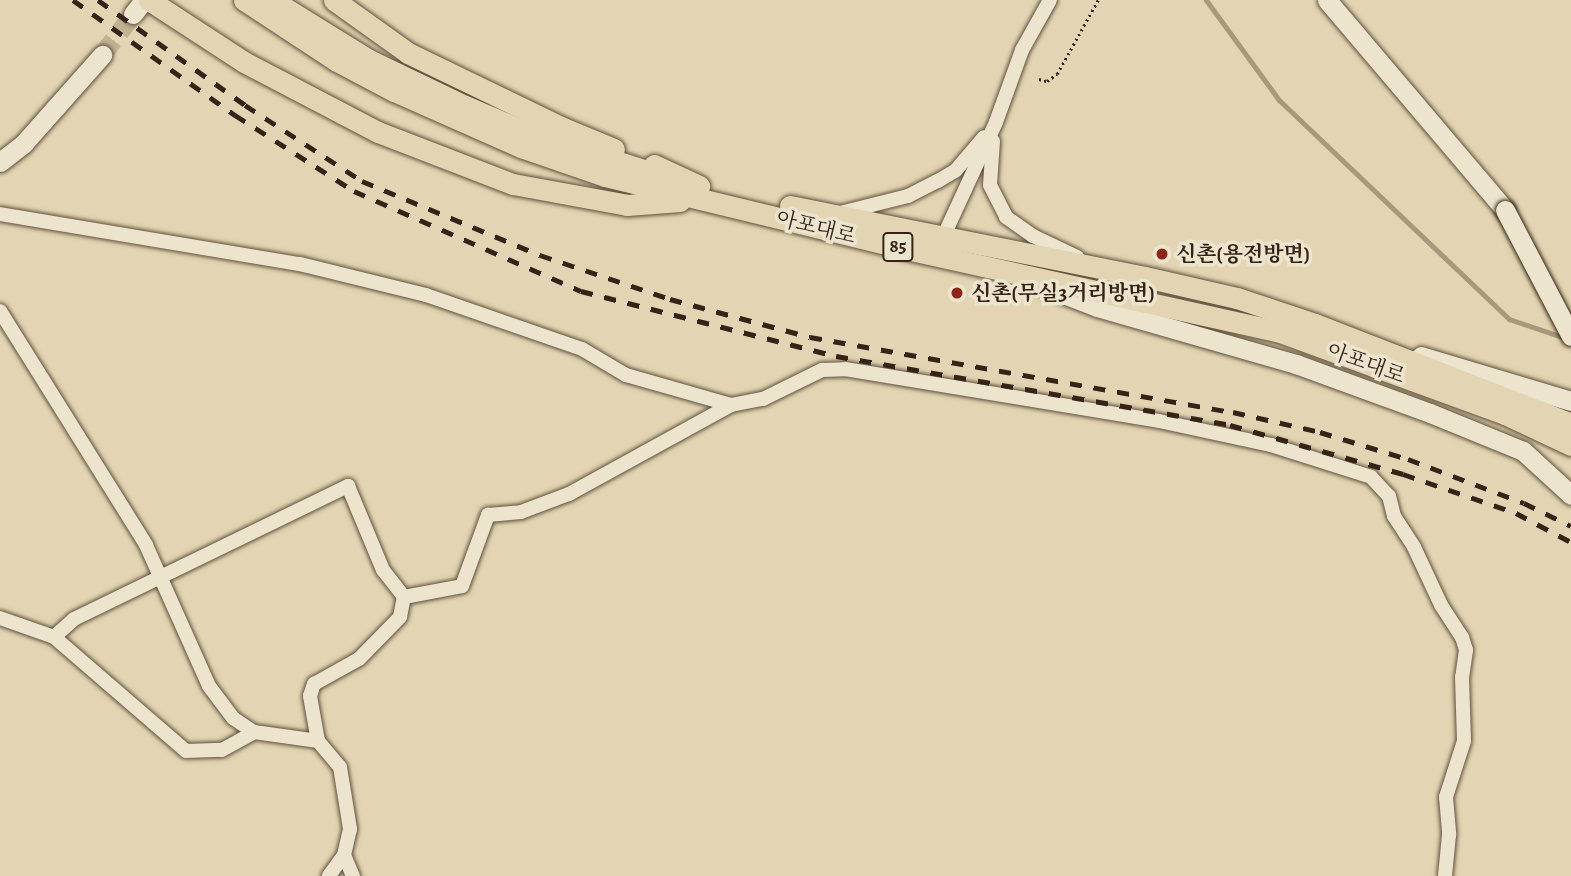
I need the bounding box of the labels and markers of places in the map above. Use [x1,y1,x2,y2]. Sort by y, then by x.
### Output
place label: 신촌(용전방면) [1176,241,1310,267]
marker: 신촌(용전방면) [1154,246,1170,262]
place label: 신촌(무실3거리방면) [971,280,1154,306]
marker: 신촌(무실3거리방면) [949,285,965,301]

